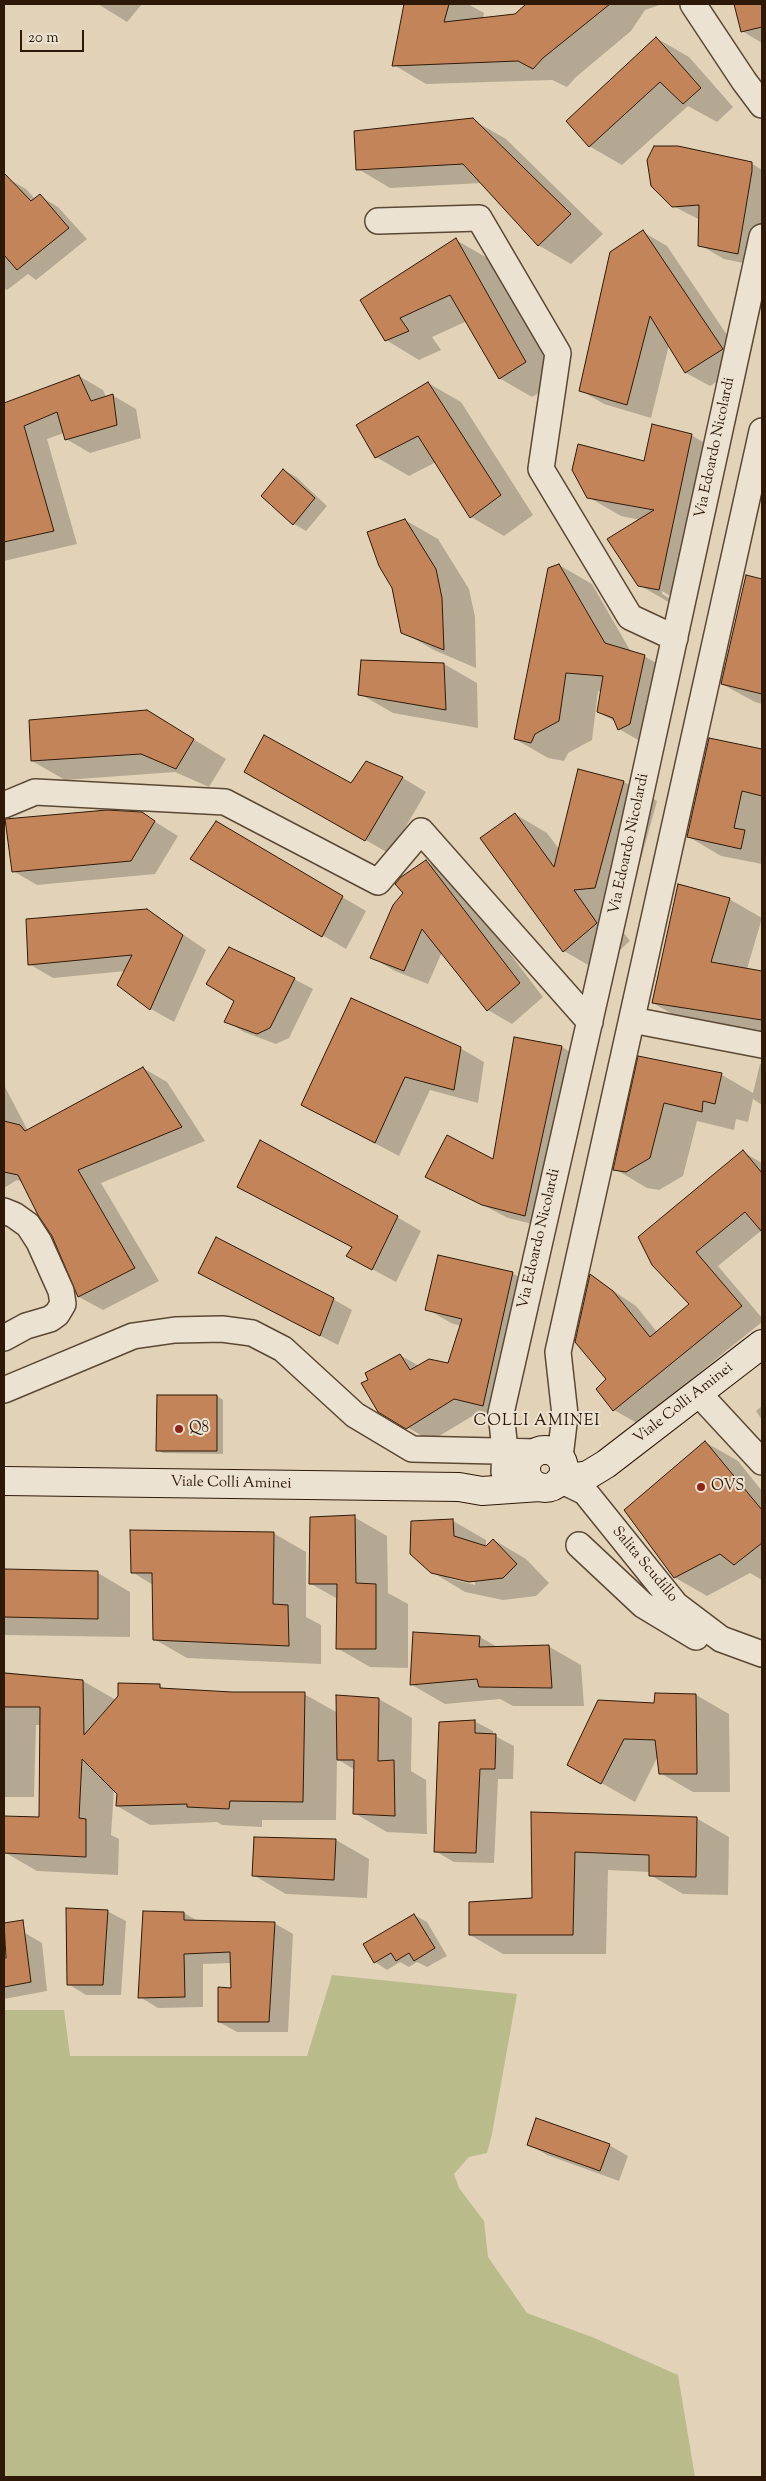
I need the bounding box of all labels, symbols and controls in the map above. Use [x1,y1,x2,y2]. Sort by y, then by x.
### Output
scale bar [22,20,86,52]
text: 20 m [28,28,59,49]
street label: Via Edoardo Nicolardi [692,376,740,520]
street label: Via Edoardo Nicolardi [606,772,654,916]
street label: Via Edoardo Nicolardi [515,1167,565,1311]
street label: Viale Colli Aminei [631,1360,737,1448]
district label: COLLI AMINEI [472,1412,602,1432]
place label: Q8 [189,1420,209,1438]
marker: Q8 [173,1423,185,1435]
street label: Viale Colli Aminei [170,1474,292,1494]
place label: OVS [711,1478,744,1496]
marker: OVS [695,1481,707,1493]
street label: Salita Scudillo [607,1524,681,1606]

